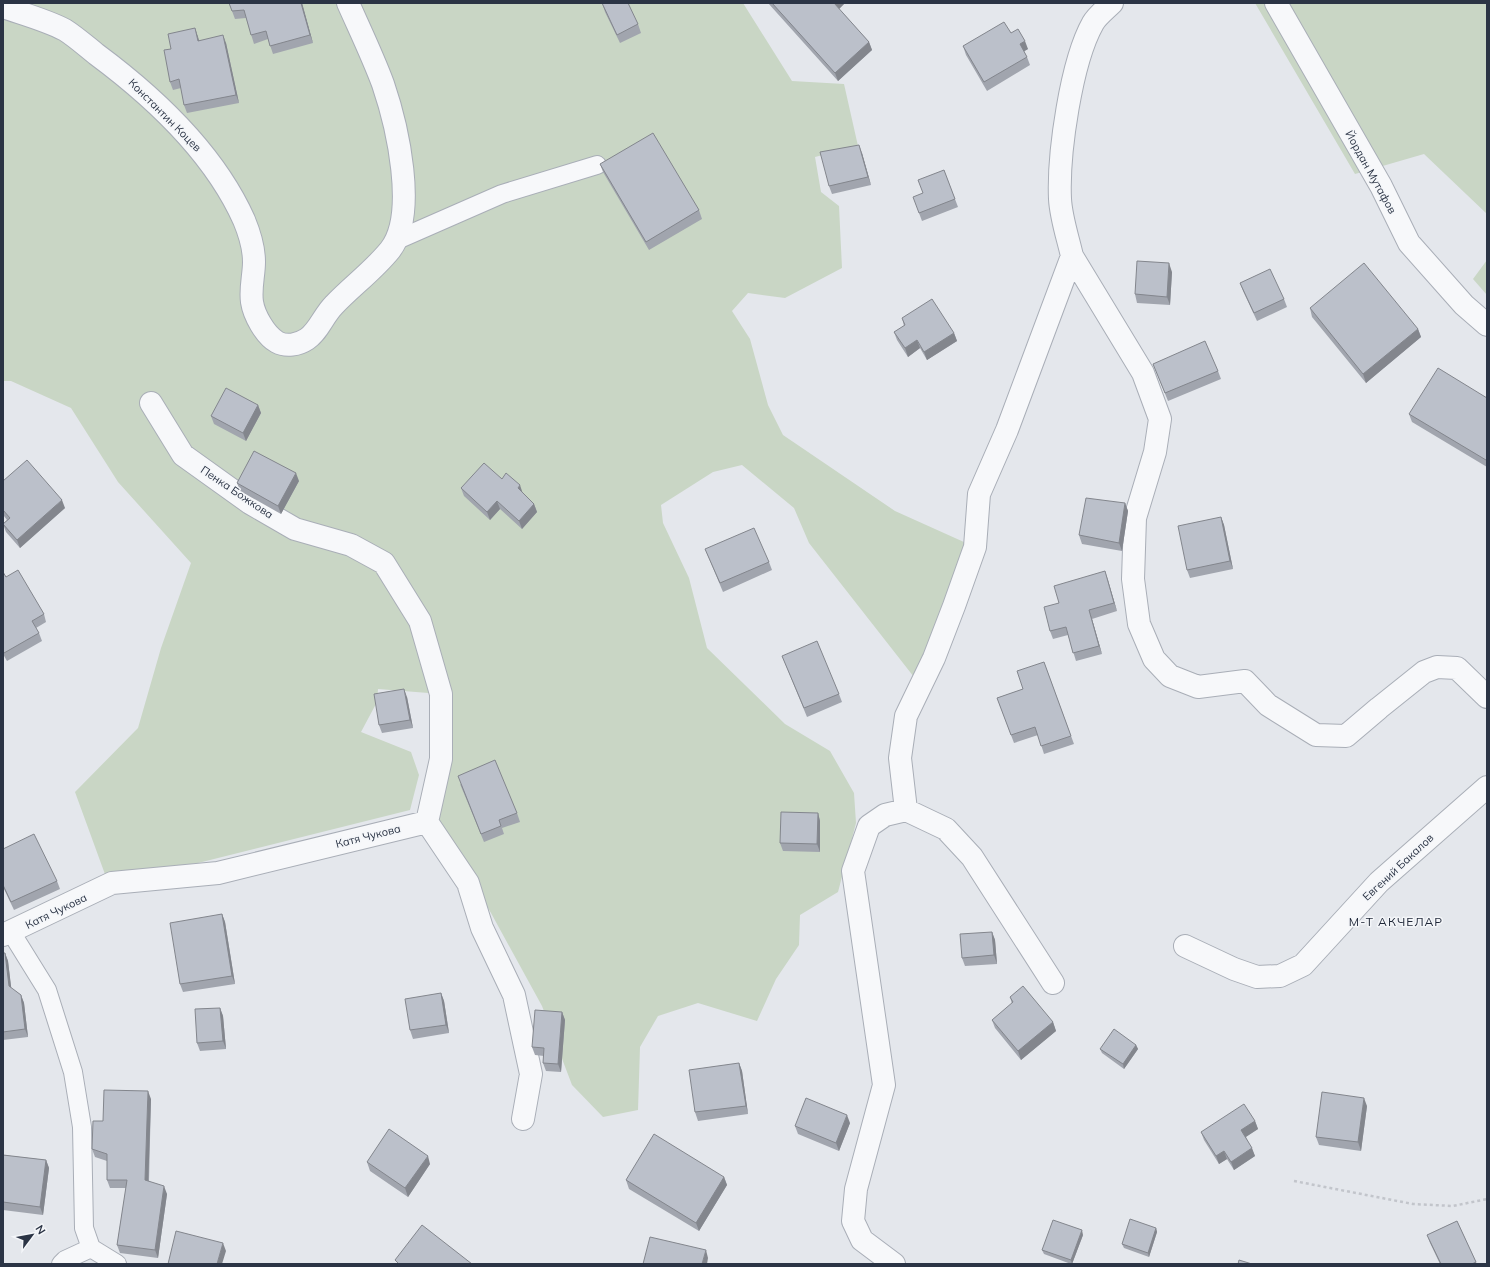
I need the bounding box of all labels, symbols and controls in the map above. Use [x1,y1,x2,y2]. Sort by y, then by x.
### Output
street label: Константин Коцев [126,76,204,154]
street label: Йордан Мутафов [1342,128,1400,216]
street label: Пенка Божкова [198,463,276,521]
street label: Катя Чукова [334,821,402,851]
street label: Евгений Бакалов [1360,831,1436,903]
street label: Катя Чукова [23,890,89,932]
district label: М-Т АКЧЕЛАР [1349,914,1443,929]
north arrow [12,1215,52,1255]
text: N [32,1222,49,1237]

